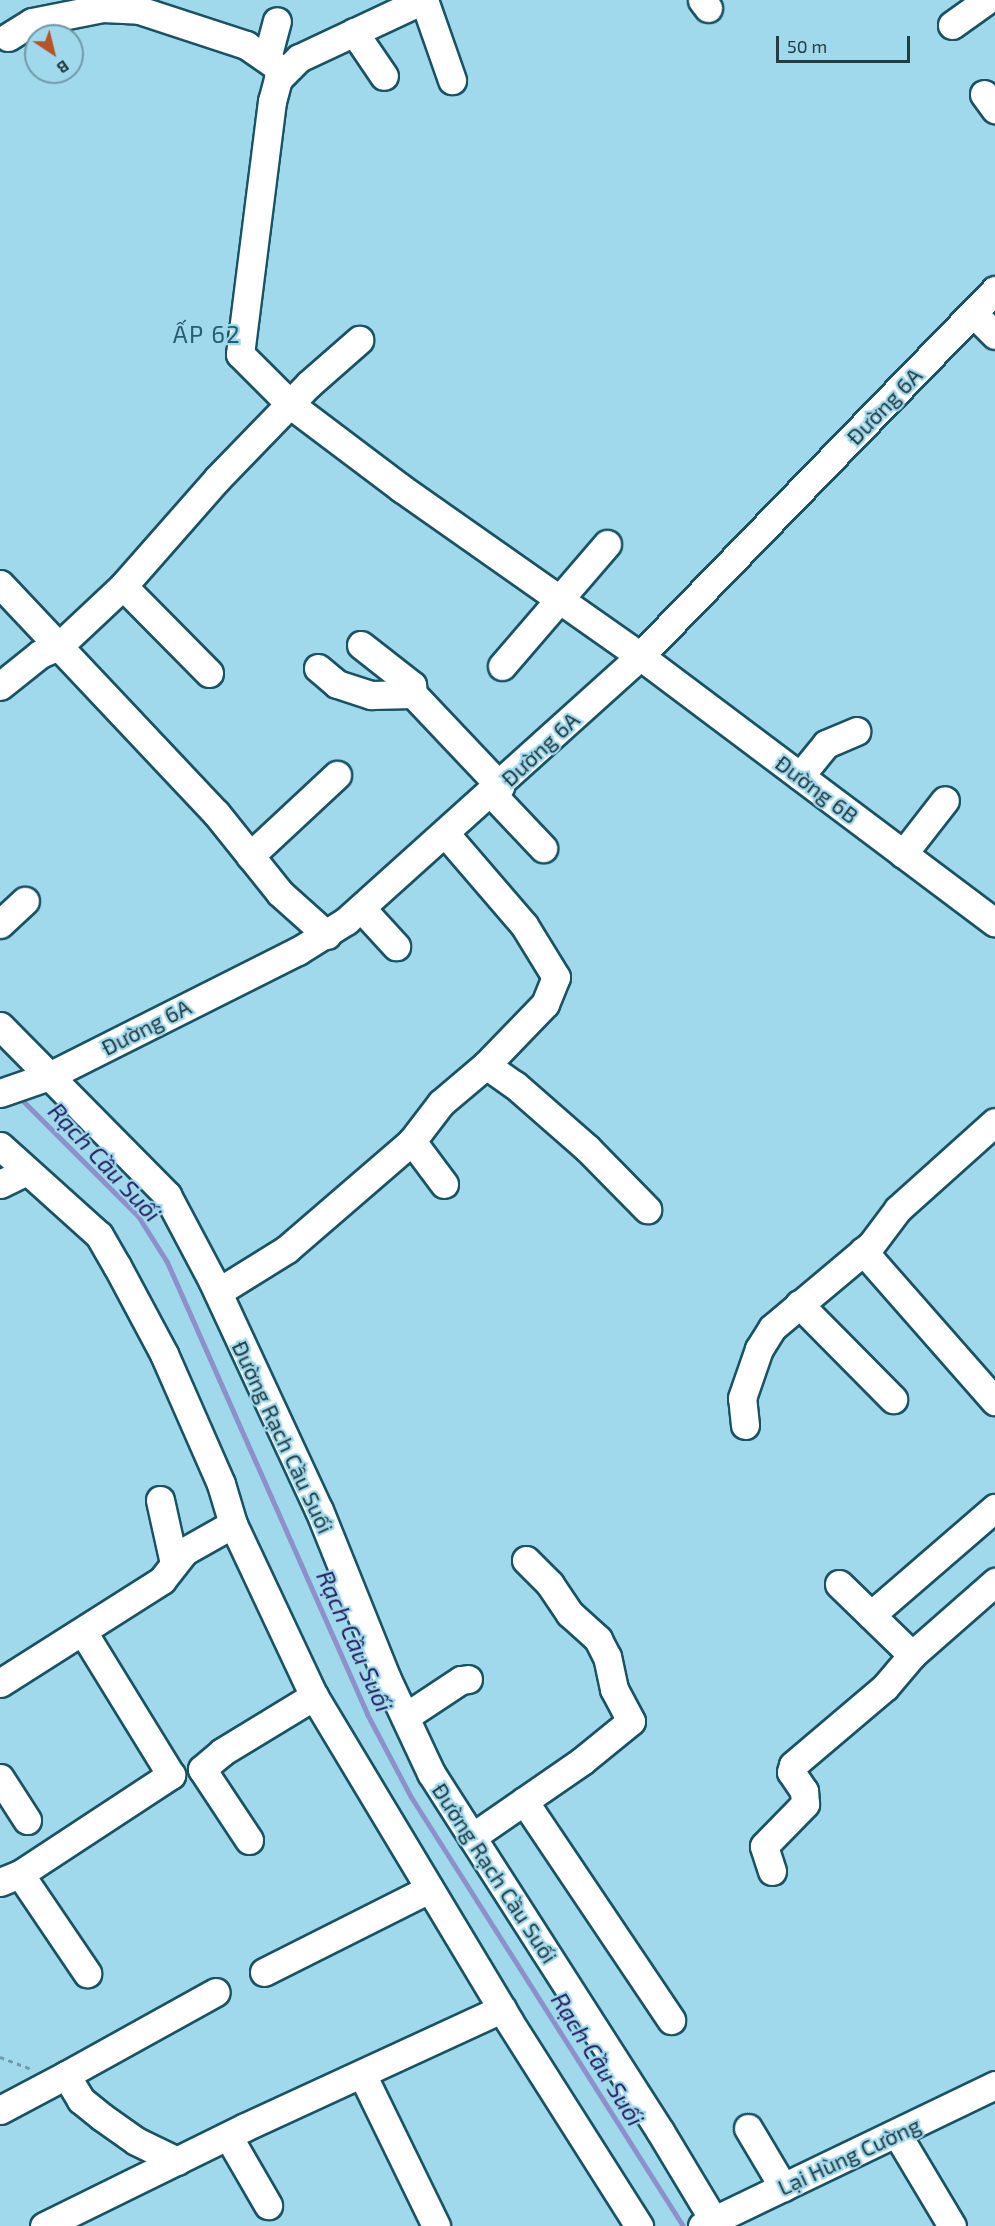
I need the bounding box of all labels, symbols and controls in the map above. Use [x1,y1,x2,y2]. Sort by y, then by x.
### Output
north arrow [24,24,84,84]
scale bar [779,24,912,62]
text: 50 m [787,35,827,57]
text: B [54,57,73,78]
district label: ẤP 62 [172,320,242,348]
street label: Đường 6A [841,362,927,450]
street label: Đường 6A [496,706,584,792]
street label: Đường 6B [770,749,864,829]
street label: Đường 6A [97,993,195,1061]
water label: Rạch Cầu Suối [43,1097,167,1227]
street label: Đường Rạch Cầu Suối [227,1336,339,1538]
water label: Rạch Cầu Suối [311,1566,399,1716]
street label: Đường Rạch Cầu Suối [427,1778,563,1968]
water label: Rạch Cầu Suối [546,1987,650,2131]
street label: Lại Hùng Cường [773,2111,925,2201]

